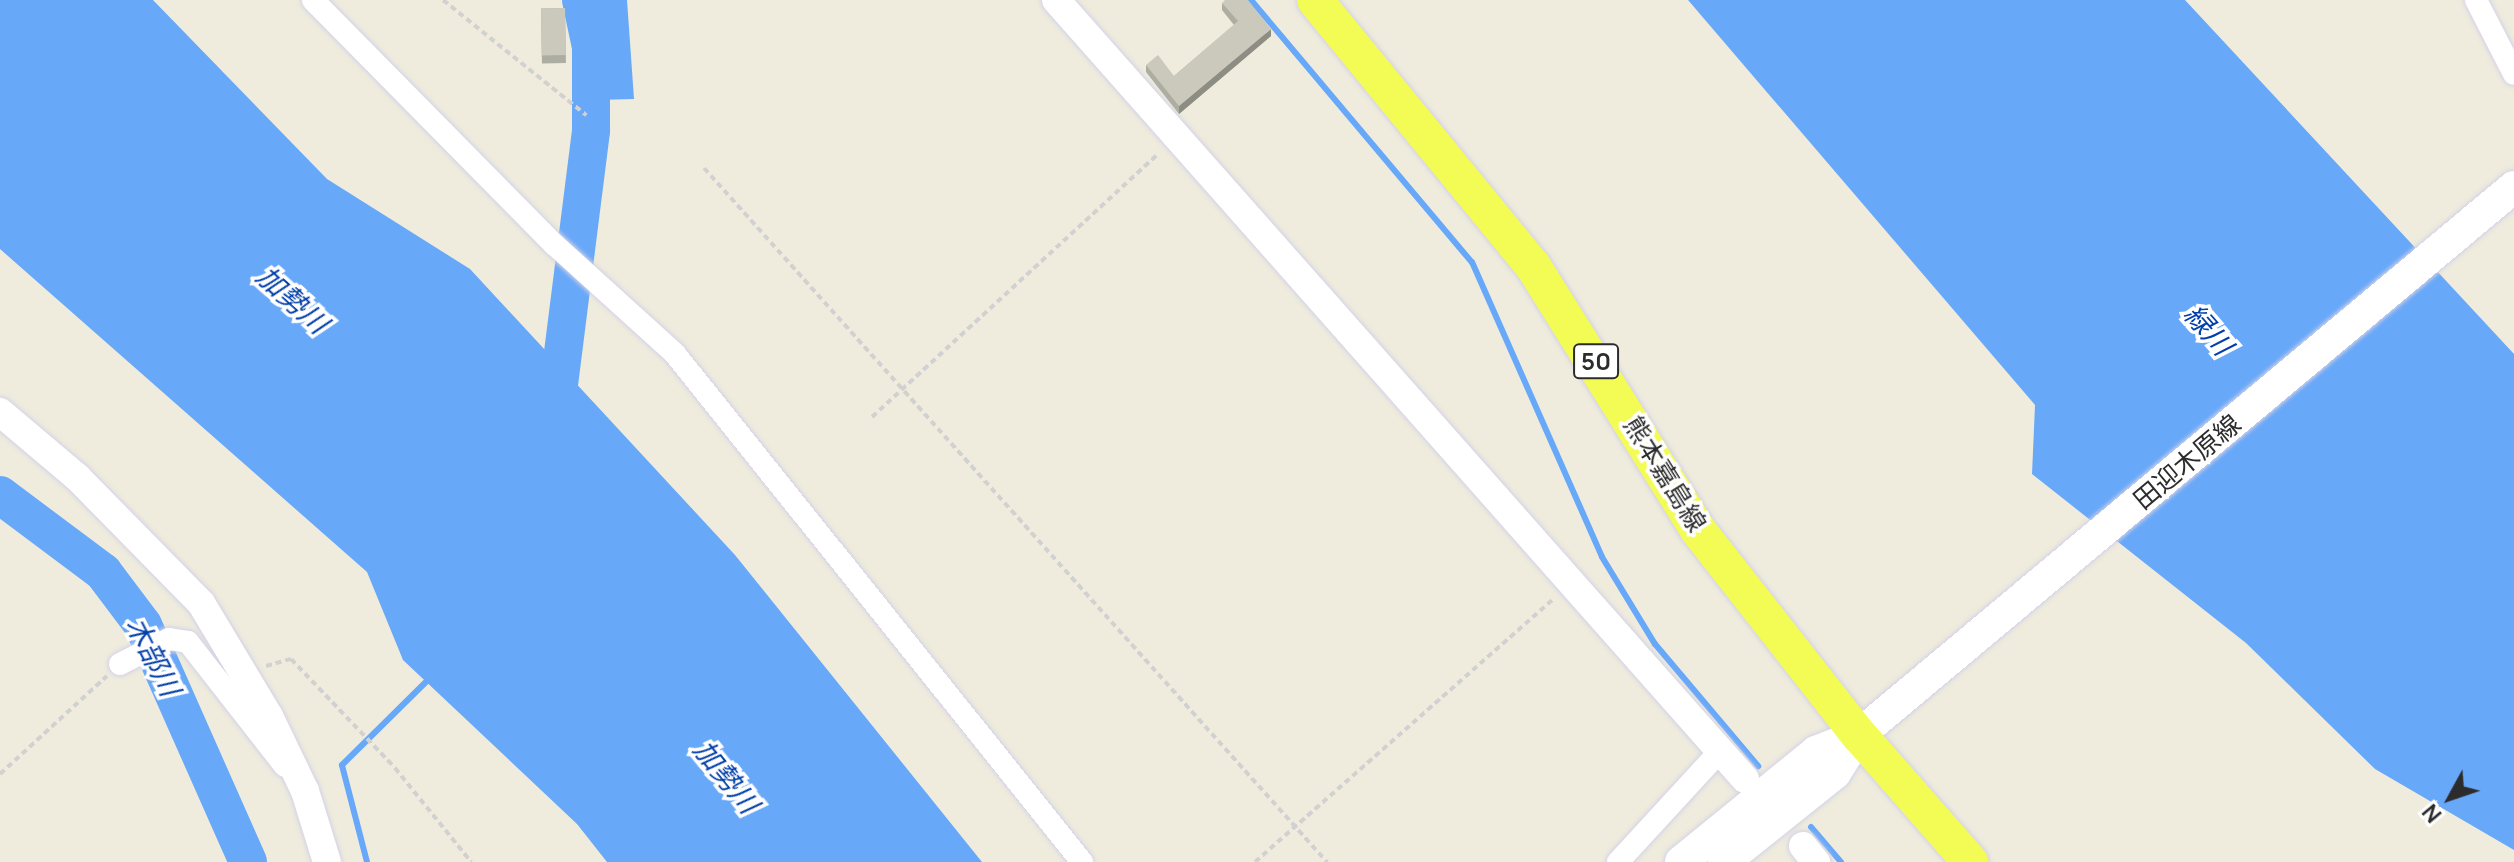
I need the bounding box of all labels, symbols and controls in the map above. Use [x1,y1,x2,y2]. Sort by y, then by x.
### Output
water label: 加勢川 [251,258,335,340]
water label: 緑川 [2178,297,2240,361]
road number: 50 [1572,341,1620,381]
street label: 田迎木原線 [2127,408,2247,516]
street label: 熊本嘉島線 [1617,411,1713,537]
water label: 木部川 [120,611,188,701]
water label: 加勢川 [688,733,766,819]
north arrow [2410,758,2490,838]
text: N [2415,798,2448,829]

